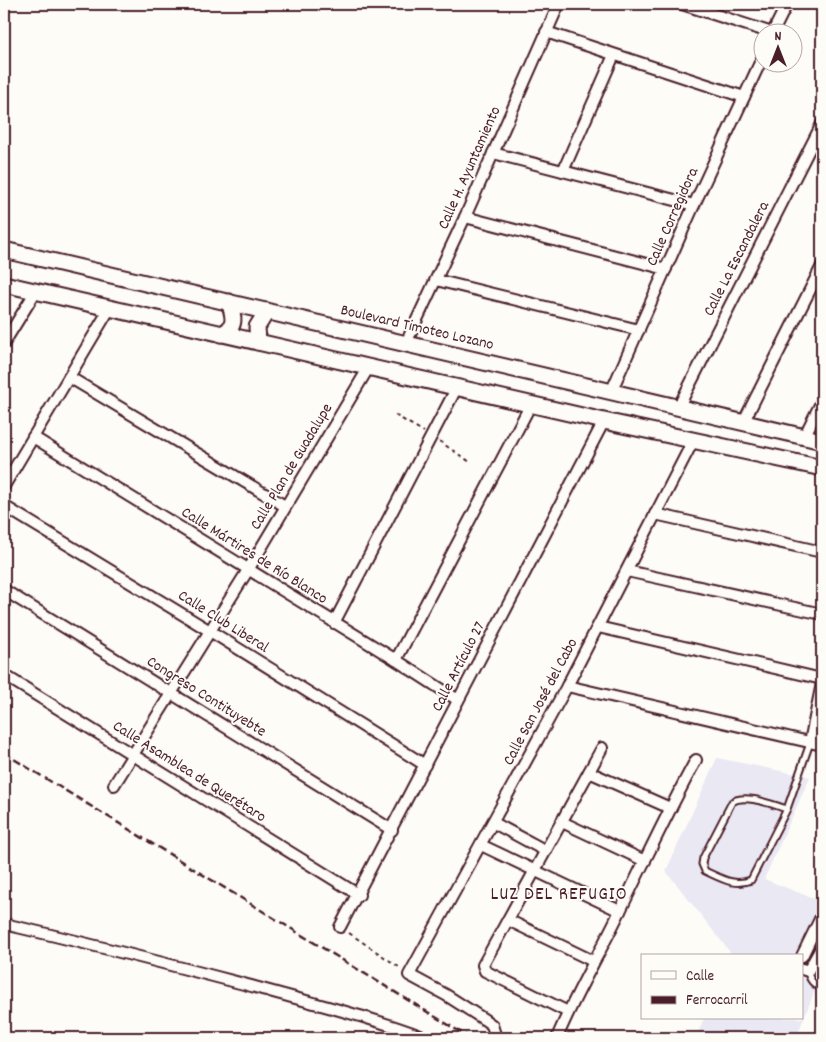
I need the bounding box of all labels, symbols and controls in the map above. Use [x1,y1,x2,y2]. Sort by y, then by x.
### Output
north arrow [754,22,804,72]
text: N [775,27,782,47]
street label: Calle H. Ayuntamiento [433,103,507,233]
street label: Calle Corregidora [641,164,705,270]
street label: Calle La Escandalera [698,197,776,320]
street label: Boulevard Timoteo Lozano [338,299,496,357]
street label: Calle Plan de Guadalupe [245,399,339,535]
street label: Calle Mártires de Río Blanco [176,502,332,610]
street label: Calle Club Liberal [173,585,273,659]
street label: Calle Artículo 27 [426,618,492,716]
street label: Calle San José del Cabo [498,634,584,770]
street label: Congreso Contituyebte [142,651,270,743]
street label: Calle Asamblea de Querétaro [108,715,270,829]
district label: LUZ DEL REFUGIO [490,882,628,909]
legend [641,954,804,1020]
text: Calle [686,966,715,988]
text: Ferrocarril [686,990,748,1012]

